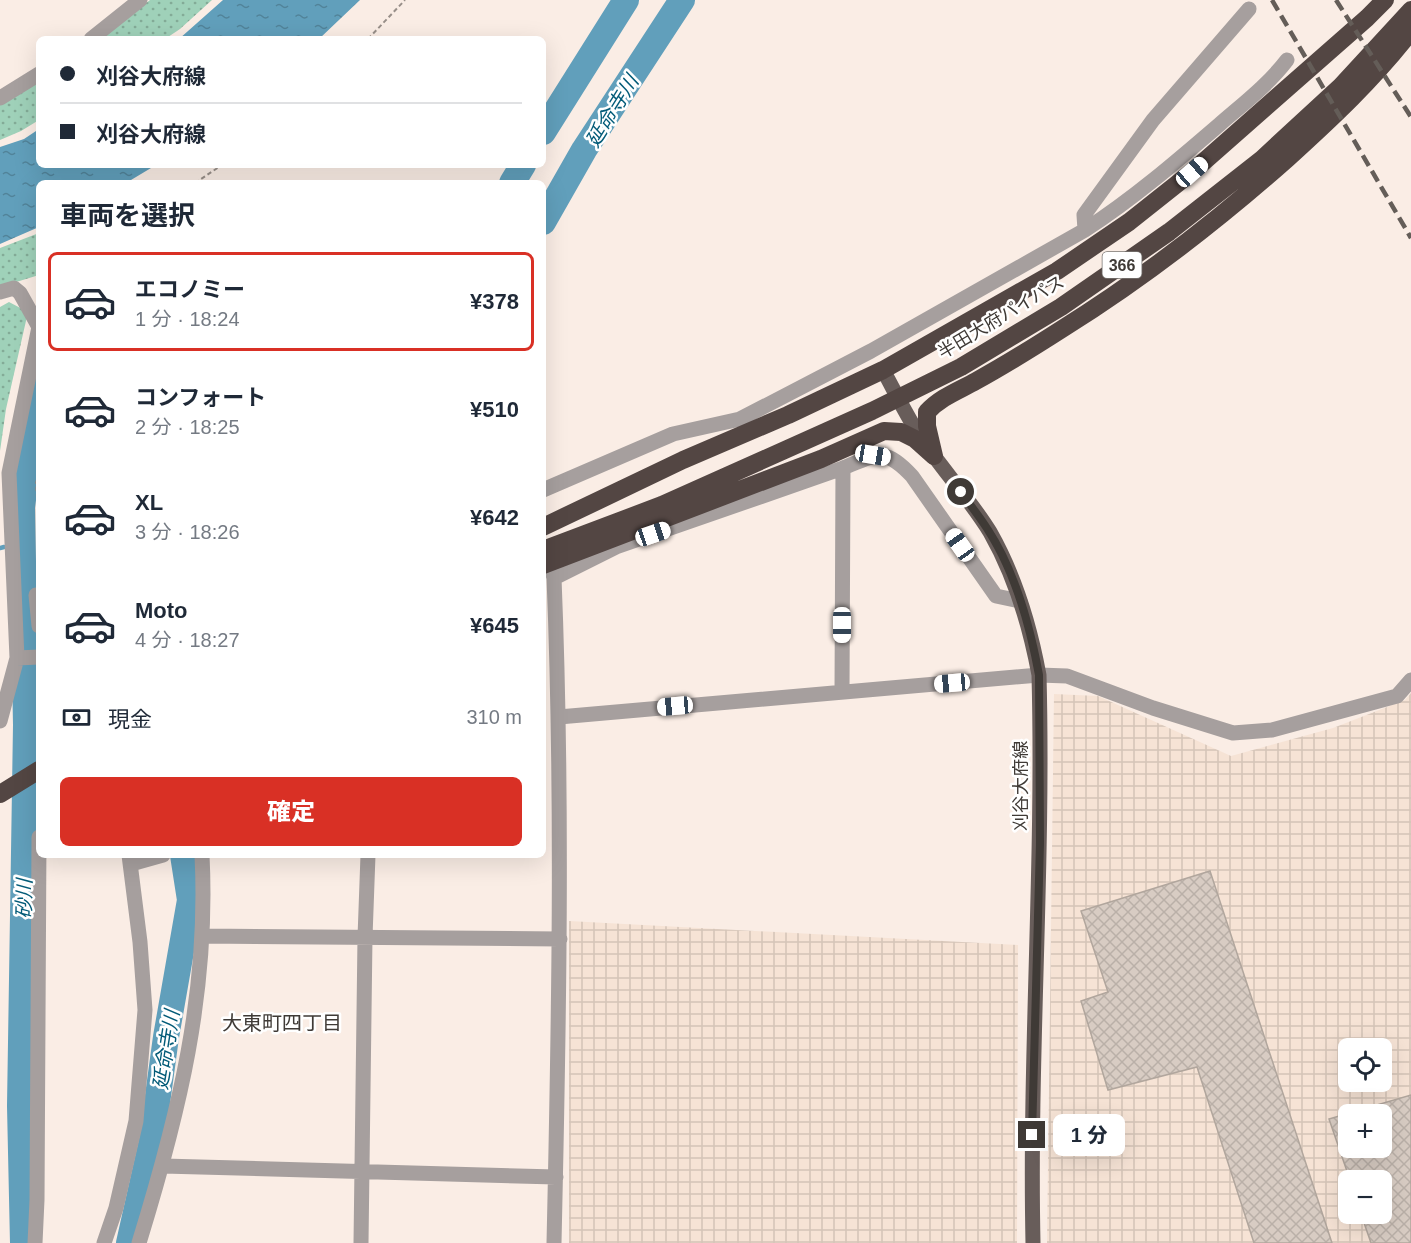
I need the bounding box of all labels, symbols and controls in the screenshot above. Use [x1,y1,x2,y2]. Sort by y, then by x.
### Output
text: 刈谷大府線 [96,64,206,89]
water label: 延命寺川 [581,70,644,151]
text: 刈谷大府線 [96,122,206,147]
car [1173,153,1211,191]
text: 車両を選択 [60,201,195,231]
road number: 366 [1102,252,1142,278]
street label: 半田大府パイパス [934,271,1068,363]
icon: car [63,275,117,329]
text: エコノミー [135,277,245,302]
text: ¥378 [470,289,519,314]
text: 1 分 · 18:24 [135,308,240,330]
icon: car [63,383,117,437]
text: コンフォート [135,385,266,410]
text: ¥510 [470,397,519,422]
text: 2 分 · 18:25 [135,416,240,438]
car [854,443,892,467]
route start [947,478,974,505]
text: XL [135,490,163,515]
icon: car [63,491,117,545]
text: ¥642 [470,505,519,530]
car [633,520,673,548]
text: 3 分 · 18:26 [135,521,240,543]
car [942,525,978,565]
text: Moto [135,598,188,623]
icon: car [63,599,117,653]
car [833,607,851,643]
text: ¥645 [470,613,519,638]
text: 4 分 · 18:27 [135,629,240,651]
car [933,672,971,694]
car [656,695,694,717]
icon: cash [60,701,93,734]
text: 310 m [466,706,522,728]
text: 現金 [108,707,152,732]
street label: 刈谷大府線 [1011,741,1031,831]
button: 確定 [60,777,522,846]
water label: 砂川 [13,877,35,919]
water label: 延命寺川 [149,1007,183,1091]
district label: 大東町四丁目 [222,1012,342,1034]
map controls [1338,1038,1392,1224]
button: locate [1338,1038,1392,1092]
button: + [1338,1104,1392,1158]
callout: 1 分 [1053,1114,1125,1156]
route end [1018,1121,1045,1148]
text: 1 分 [1071,1124,1107,1146]
button: − [1338,1170,1392,1224]

